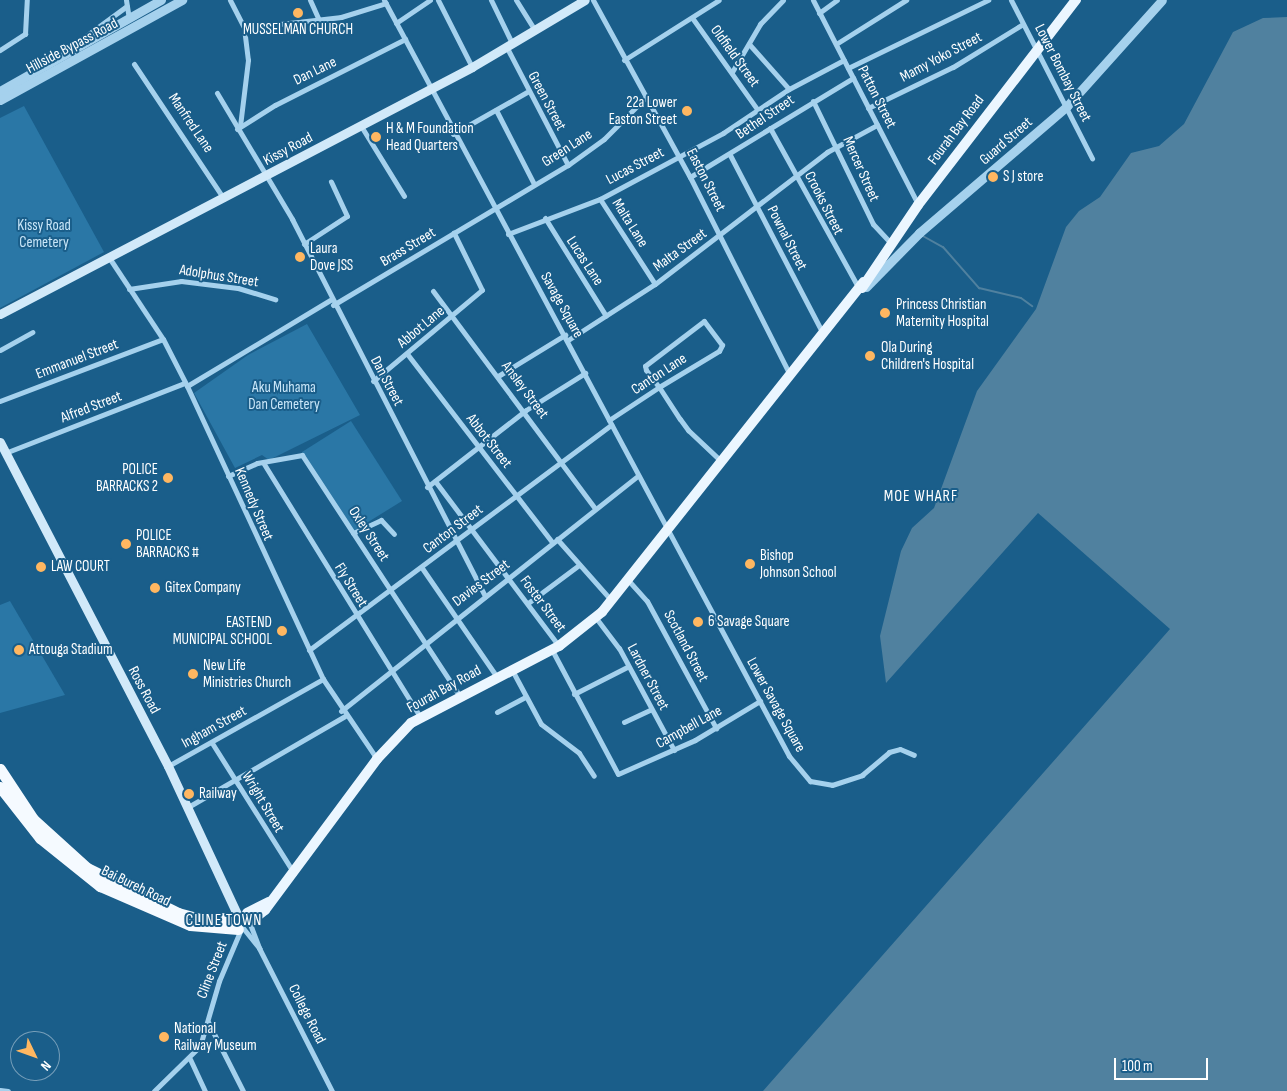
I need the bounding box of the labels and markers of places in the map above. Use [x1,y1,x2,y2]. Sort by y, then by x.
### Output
marker: MUSSELMAN CHURCH [292,7,304,19]
place label: MUSSELMAN CHURCH [243,21,353,39]
place label: 22a Lower Easton Street [609,93,677,128]
marker: 22a Lower Easton Street [681,105,693,117]
place label: H & M Foundation Head Quarters [386,119,474,154]
marker: H & M Foundation Head Quarters [370,131,382,143]
place label: S J store [1003,168,1043,186]
marker: S J store [987,171,999,183]
place label: Laura Dove JSS [310,239,353,274]
marker: Laura Dove JSS [294,251,306,263]
place label: Princess Christian Maternity Hospital [896,295,989,330]
marker: Princess Christian Maternity Hospital [878,306,892,320]
place label: Ola During Children's Hospital [881,338,974,373]
marker: Ola During Children's Hospital [863,349,877,363]
place label: POLICE BARRACKS 2 [96,460,158,495]
marker: POLICE BARRACKS 2 [162,472,174,484]
place label: POLICE BARRACKS # [136,526,199,561]
marker: POLICE BARRACKS # [120,538,132,550]
place label: Bishop Johnson School [760,546,837,581]
place label: LAW COURT [51,558,110,576]
marker: Bishop Johnson School [744,558,756,570]
marker: LAW COURT [35,561,47,573]
place label: Gitex Company [165,579,241,597]
marker: Gitex Company [149,582,161,594]
place label: EASTEND MUNICIPAL SCHOOL [173,613,272,648]
place label: 6 Savage Square [708,613,790,631]
marker: 6 Savage Square [692,616,704,628]
marker: EASTEND MUNICIPAL SCHOOL [276,625,288,637]
place label: Attouga Stadium [29,641,113,659]
marker: Attouga Stadium [13,644,25,656]
place label: New Life Ministries Church [203,656,291,691]
marker: New Life Ministries Church [187,668,199,680]
place label: Railway [199,785,237,803]
marker: Railway [183,788,195,800]
place label: National Railway Museum [174,1019,257,1054]
marker: National Railway Museum [158,1031,170,1043]

